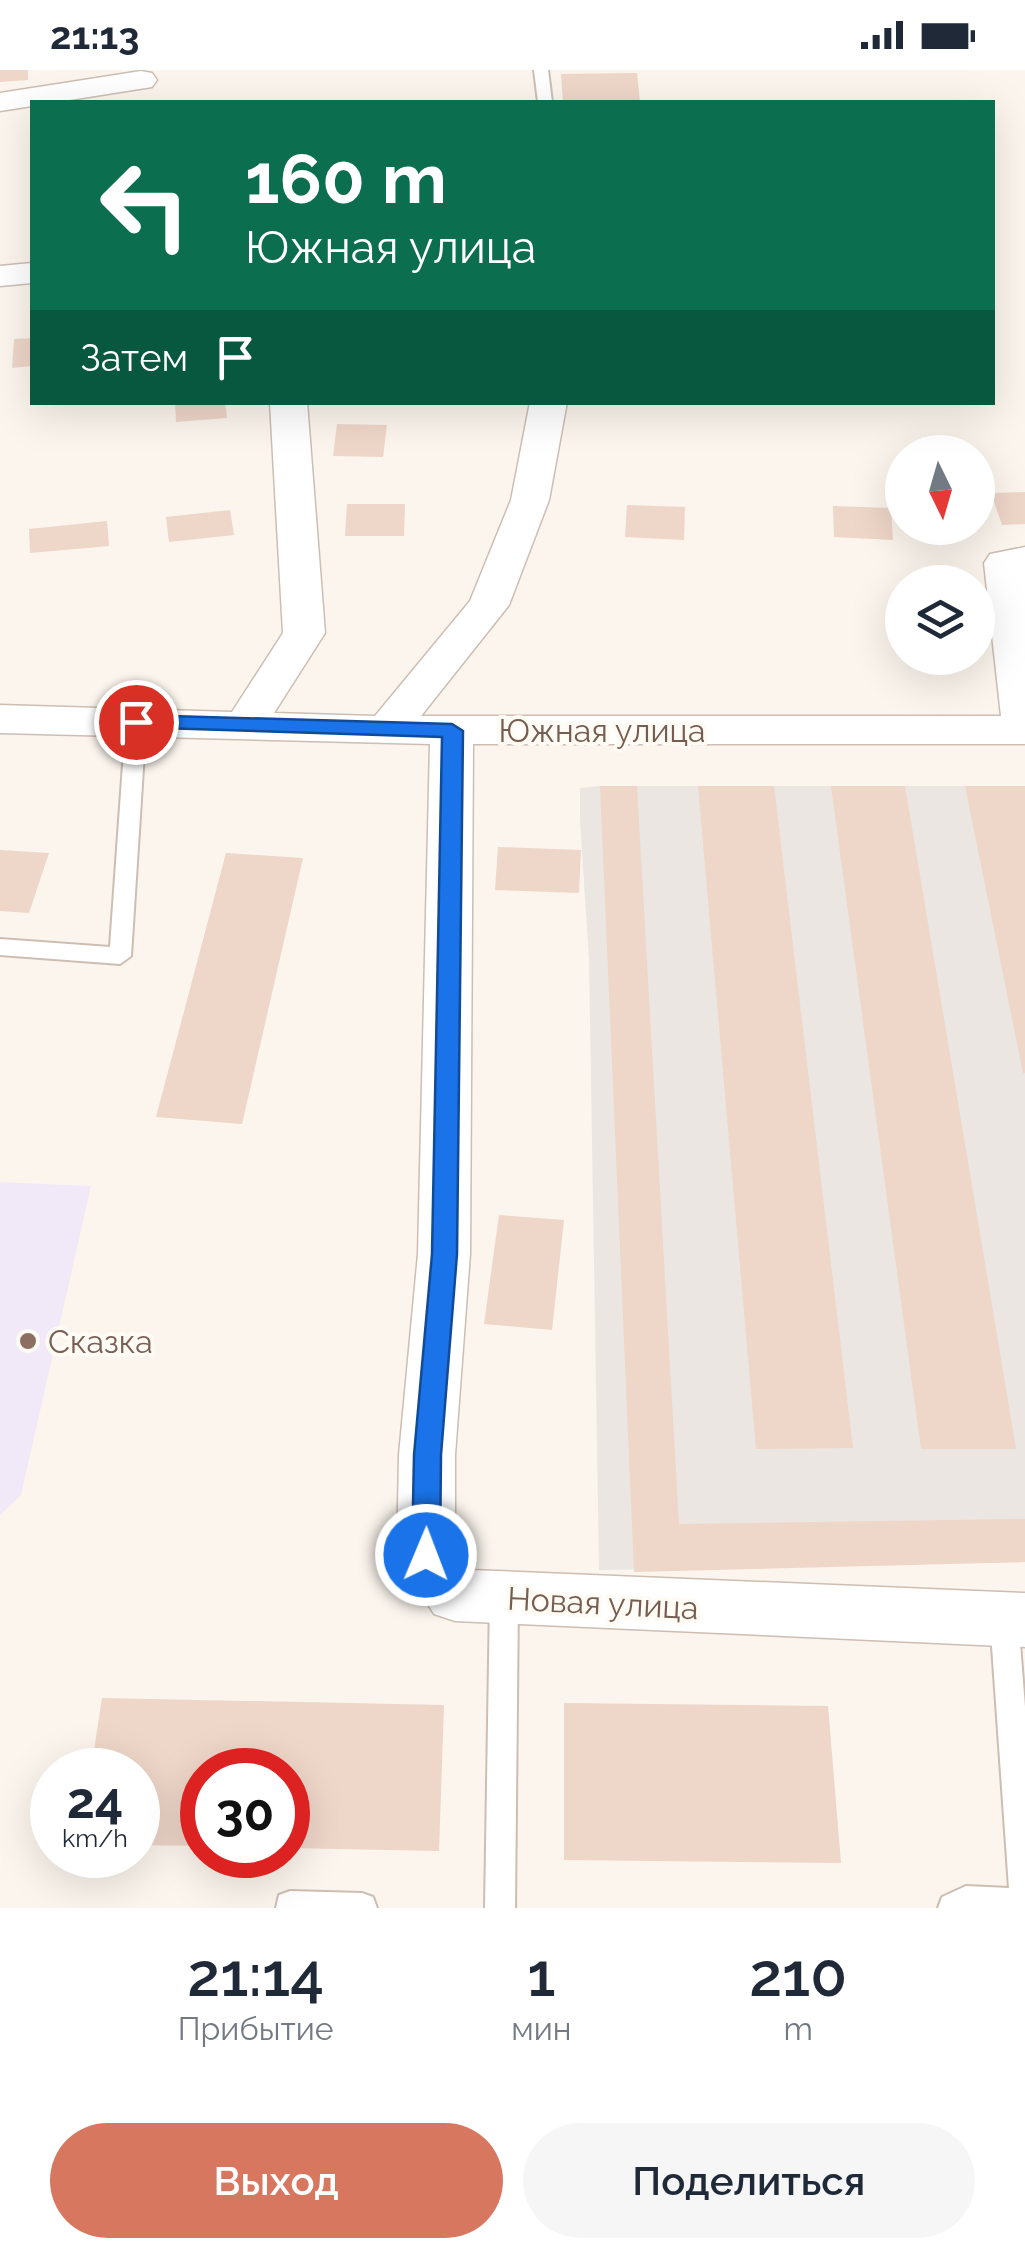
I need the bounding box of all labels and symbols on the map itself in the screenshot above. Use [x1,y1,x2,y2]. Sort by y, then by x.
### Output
north arrow [885,435,995,545]
pin [94,680,179,765]
street label: Южная улица [498,712,706,749]
place label: Сказка [48,1323,153,1360]
marker: Сказка [17,1330,39,1352]
position arrow [374,1503,478,1607]
street label: Новая улица [506,1580,700,1626]
speed limit sign: 30 [180,1748,310,1878]

